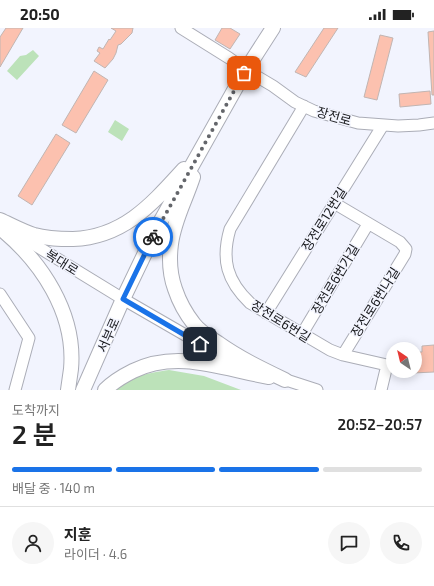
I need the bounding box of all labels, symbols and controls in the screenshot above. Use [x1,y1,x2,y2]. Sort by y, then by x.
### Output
text: 20:50 [20,5,60,23]
pin [227,56,261,90]
icon: bag [233,62,255,84]
street label: 장전로 [315,103,353,129]
street label: 장전로12번길 [298,184,350,254]
courier [133,217,173,257]
icon: bike [142,226,164,248]
street label: 장전로6번가길 [308,241,362,317]
street label: 복대로 [43,246,81,278]
street label: 장전로6번나길 [347,264,403,340]
street label: 장전로6번길 [248,296,314,346]
street label: 서부로 [93,315,123,355]
pin [183,327,217,361]
icon: home [189,333,211,355]
north arrow [386,342,422,378]
map controls [386,342,422,378]
text: 도착까지 [12,402,60,418]
text: 20:52–20:57 [337,415,422,433]
text: 2 분 [12,418,57,449]
text: 배달 중 · 140 m [12,480,95,496]
button: person [12,522,54,564]
button: chat [328,522,370,564]
button: phone [380,522,422,564]
text: 지훈 [64,525,92,543]
text: 라이더 · 4.6 [64,546,127,562]

